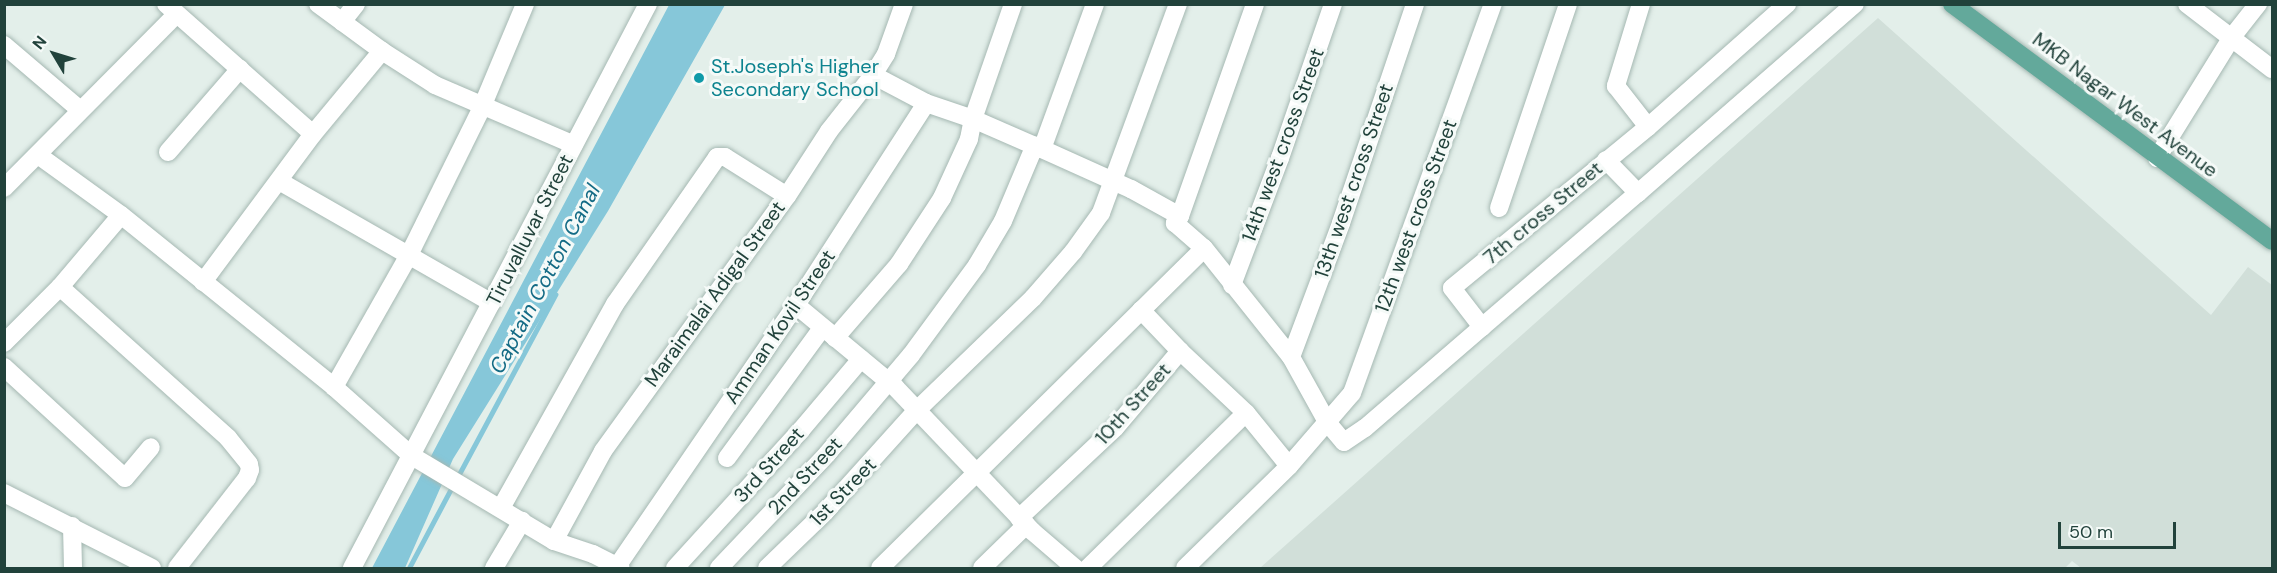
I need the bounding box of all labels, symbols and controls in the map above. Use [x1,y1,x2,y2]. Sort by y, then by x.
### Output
north arrow [24,24,84,84]
street label: MKB Nagar West Avenue [2028,27,2222,183]
text: N [28,32,51,54]
street label: 14th west cross Street [1237,45,1329,245]
place label: St.Joseph's Higher Secondary School [711,54,879,101]
marker: St.Joseph's Higher Secondary School [692,71,706,85]
street label: 13th west cross Street [1309,81,1399,281]
street label: 12th west cross Street [1370,116,1462,316]
street label: Tiruvalluvar Street [482,150,578,310]
street label: 7th cross Street [1479,156,1607,270]
water label: Captain Cotton Canal [484,180,606,378]
street label: Maraimalai Adigal Street [640,197,790,391]
street label: Amman Kovil Street [720,245,840,409]
street label: 10th Street [1090,358,1176,450]
street label: 3rd Street [729,422,809,508]
street label: 2nd Street [763,432,847,520]
street label: 1st Street [805,453,881,531]
scale bar [2061,510,2180,548]
text: 50 m [2069,520,2113,544]

